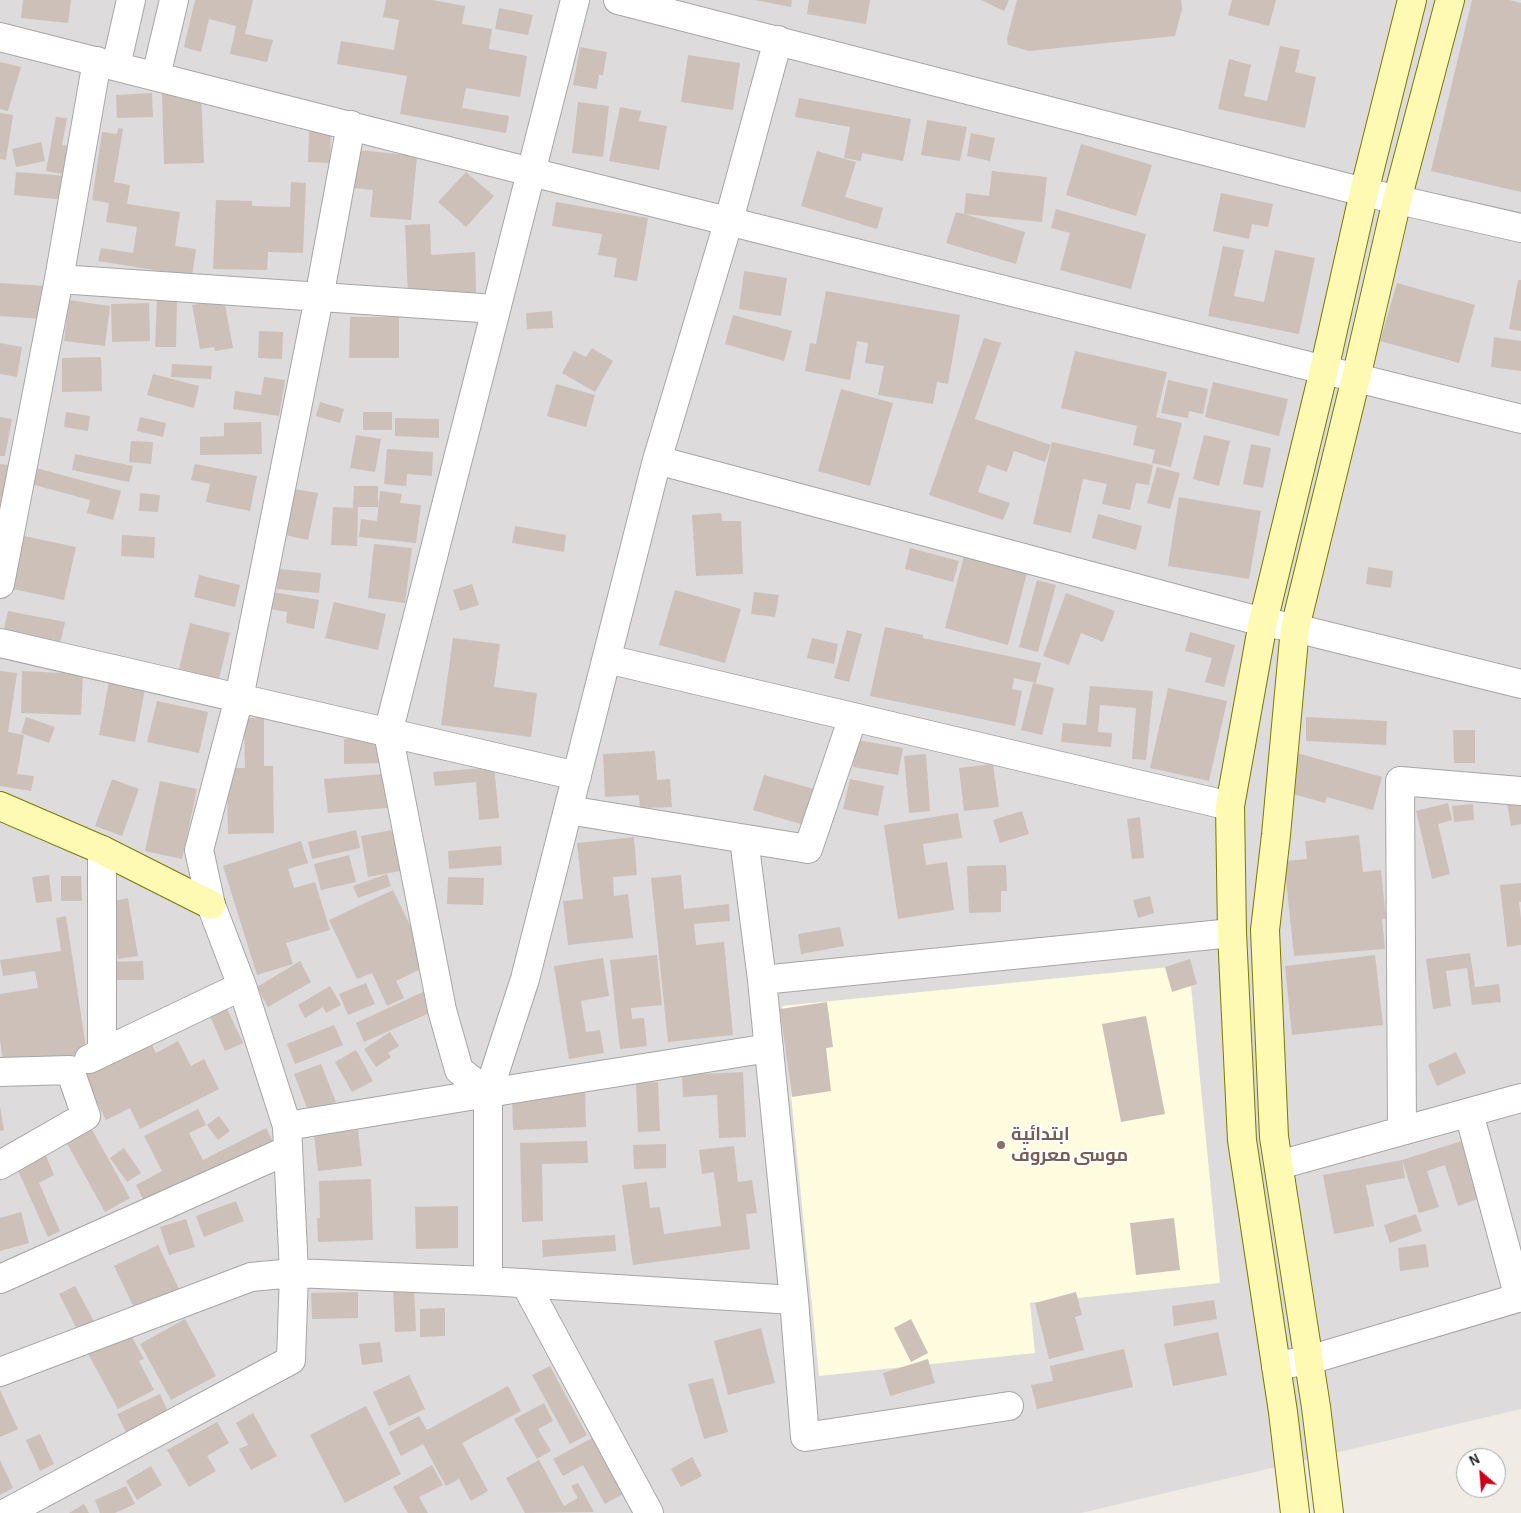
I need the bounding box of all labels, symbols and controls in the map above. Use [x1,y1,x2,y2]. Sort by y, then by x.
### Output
place label: ابتدائية موسى معروف [1011,1124,1128,1166]
marker: ابتدائية موسى معروف [995,1139,1007,1151]
north arrow [1456,1448,1506,1498]
text: N [1467,1452,1482,1469]

